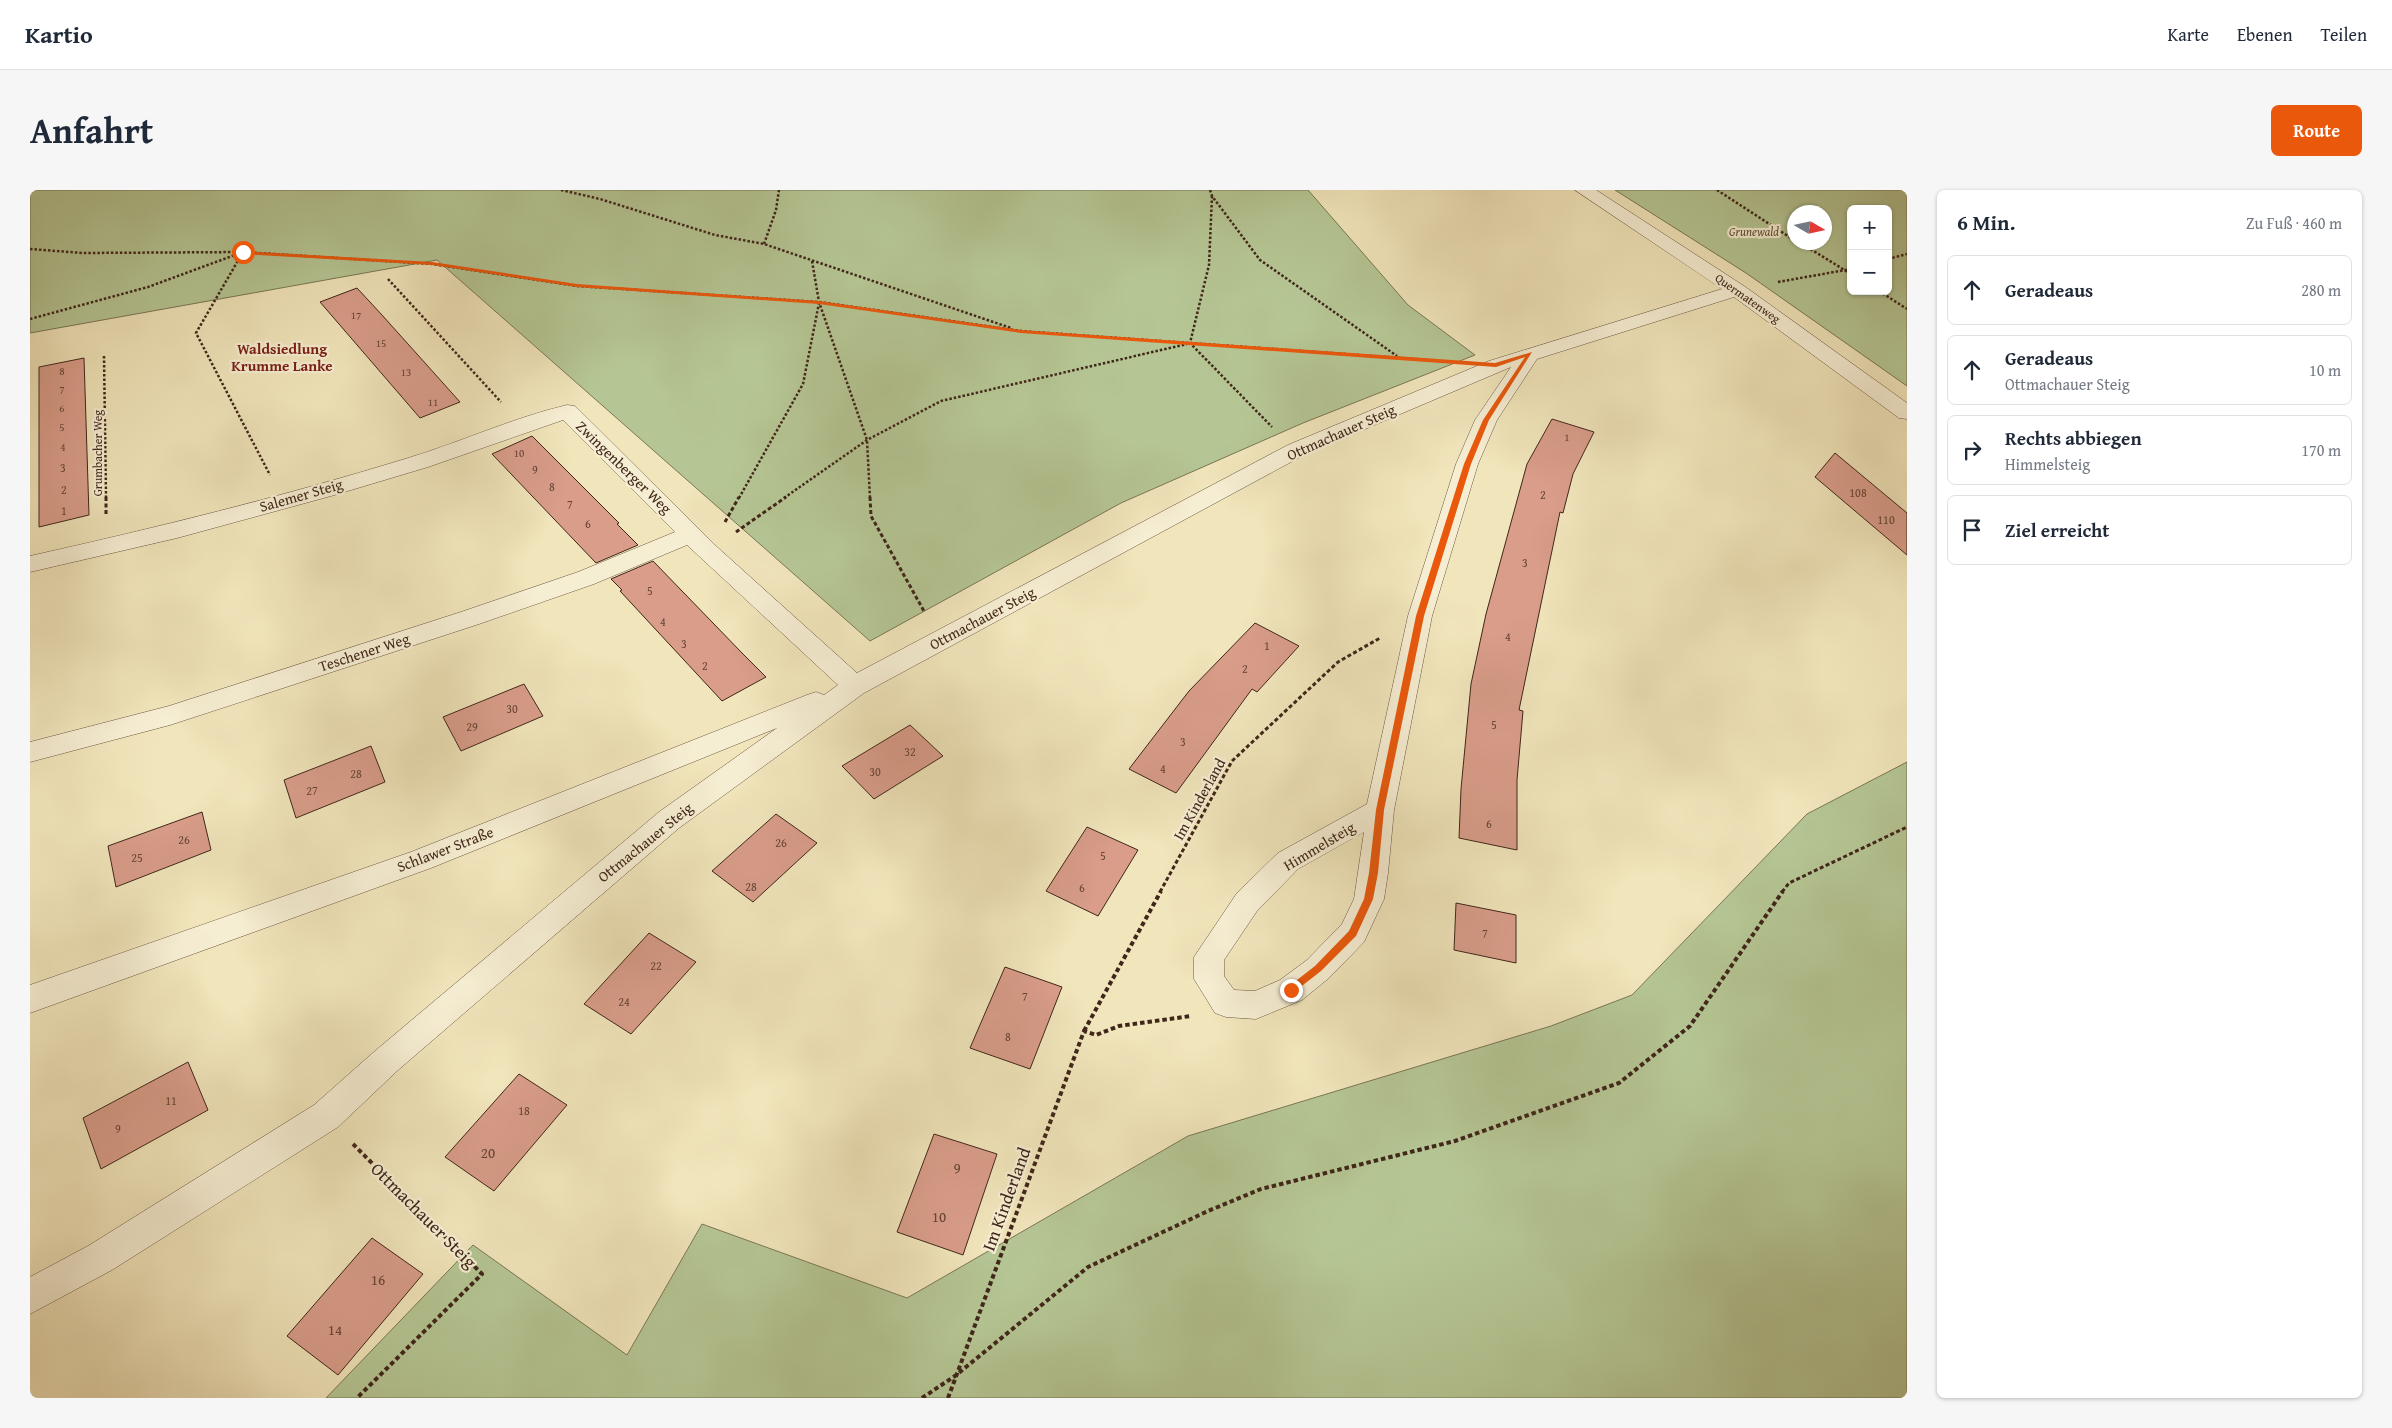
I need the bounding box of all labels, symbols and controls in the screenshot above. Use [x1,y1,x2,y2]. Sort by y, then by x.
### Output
text: Kartio [25,17,93,52]
text: Karte [2168,21,2209,48]
text: Ebenen [2237,21,2293,48]
text: Teilen [2321,21,2367,48]
text: Anfahrt [30,105,153,156]
button: Route [2271,105,2362,156]
north arrow [1787,205,1832,250]
map controls [1847,205,1892,295]
button: + [1847,205,1892,250]
text: 6 Min. [1957,207,2015,238]
text: Zu Fuß · 460 m [2246,211,2342,235]
park label: Grunewald [1729,223,1779,240]
route start [232,241,255,264]
button: − [1847,250,1892,295]
street label: Quermatenweg [1712,269,1784,327]
icon: ahead [1958,276,1986,304]
text: Geradeaus [2005,276,2093,304]
text: 280 m [2301,278,2341,302]
house number: 17 [351,307,361,323]
house number: 15 [376,335,386,351]
district label: Waldsiedlung Krumme Lanke [231,338,333,376]
text: Geradeaus [2005,344,2093,372]
icon: ahead [1958,356,1986,384]
text: 10 m [2309,358,2341,382]
house number: 8 [59,363,65,379]
house number: 13 [401,364,411,380]
text: Ottmachauer Steig [2005,372,2130,396]
house number: 7 [59,381,65,397]
house number: 11 [428,394,438,410]
street label: Ottmachauer Steig [1283,398,1399,465]
house number: 6 [59,400,65,416]
street label: Grumbacher Weg [89,410,106,496]
street label: Zwingenberger Weg [571,416,677,519]
house number: 5 [59,419,65,435]
text: Rechts abbiegen [2005,424,2142,452]
house number: 1 [1564,429,1570,445]
icon: right [1958,436,1986,464]
text: 170 m [2301,438,2341,462]
house number: 4 [60,439,66,455]
house number: 10 [514,445,524,461]
text: Himmelsteig [2005,452,2090,476]
house number: 3 [60,459,66,476]
house number: 9 [532,461,538,478]
street label: Salemer Steig [257,473,346,517]
house number: 8 [549,478,555,495]
house number: 2 [61,481,67,498]
house number: 108 [1849,484,1867,501]
house number: 2 [1540,486,1546,503]
house number: 7 [567,496,573,513]
house number: 1 [61,502,67,519]
house number: 110 [1877,511,1895,528]
house number: 6 [585,515,591,532]
icon: arrive [1958,516,1986,544]
text: Ziel erreicht [2005,516,2109,544]
house number: 3 [1522,554,1528,571]
street label: Ottmachauer Steig [925,581,1039,655]
house number: 5 [647,582,653,599]
house number: 4 [660,613,666,630]
street label: Teschener Weg [316,627,413,677]
house number: 4 [1505,628,1511,645]
house number: 3 [681,635,687,652]
house number: 1 [1264,637,1270,654]
house number: 2 [702,657,708,674]
house number: 2 [1242,660,1248,677]
house number: 30 [506,700,518,717]
house number: 5 [1491,716,1497,733]
house number: 29 [466,718,478,735]
house number: 3 [1180,733,1186,750]
house number: 32 [904,743,916,760]
street label: Im Kinderland [1168,754,1230,844]
house number: 4 [1160,760,1166,777]
house number: 30 [869,763,881,780]
house number: 28 [350,765,362,782]
house number: 27 [306,782,318,799]
street label: Ottmachauer Steig [593,797,697,887]
house number: 6 [1486,815,1492,832]
street label: Himmelsteig [1279,816,1359,876]
street label: Schlawer Straße [394,821,496,877]
house number: 26 [178,831,190,848]
house number: 26 [775,834,787,851]
house number: 5 [1100,847,1106,864]
house number: 25 [131,849,143,866]
house number: 28 [745,878,757,895]
house number: 6 [1079,879,1085,896]
house number: 7 [1482,925,1488,942]
house number: 22 [650,957,662,974]
route end [1280,979,1303,1002]
house number: 7 [1022,988,1028,1005]
house number: 24 [618,993,630,1010]
house number: 8 [1005,1028,1011,1045]
house number: 11 [165,1092,177,1109]
house number: 18 [518,1102,530,1119]
house number: 9 [115,1120,121,1137]
house number: 20 [481,1142,495,1163]
street label: Im Kinderland [975,1143,1037,1255]
street label: Ottmachauer Steig [365,1156,483,1274]
house number: 9 [953,1157,961,1178]
house number: 10 [932,1206,946,1227]
house number: 16 [371,1269,385,1290]
house number: 14 [328,1319,342,1340]

